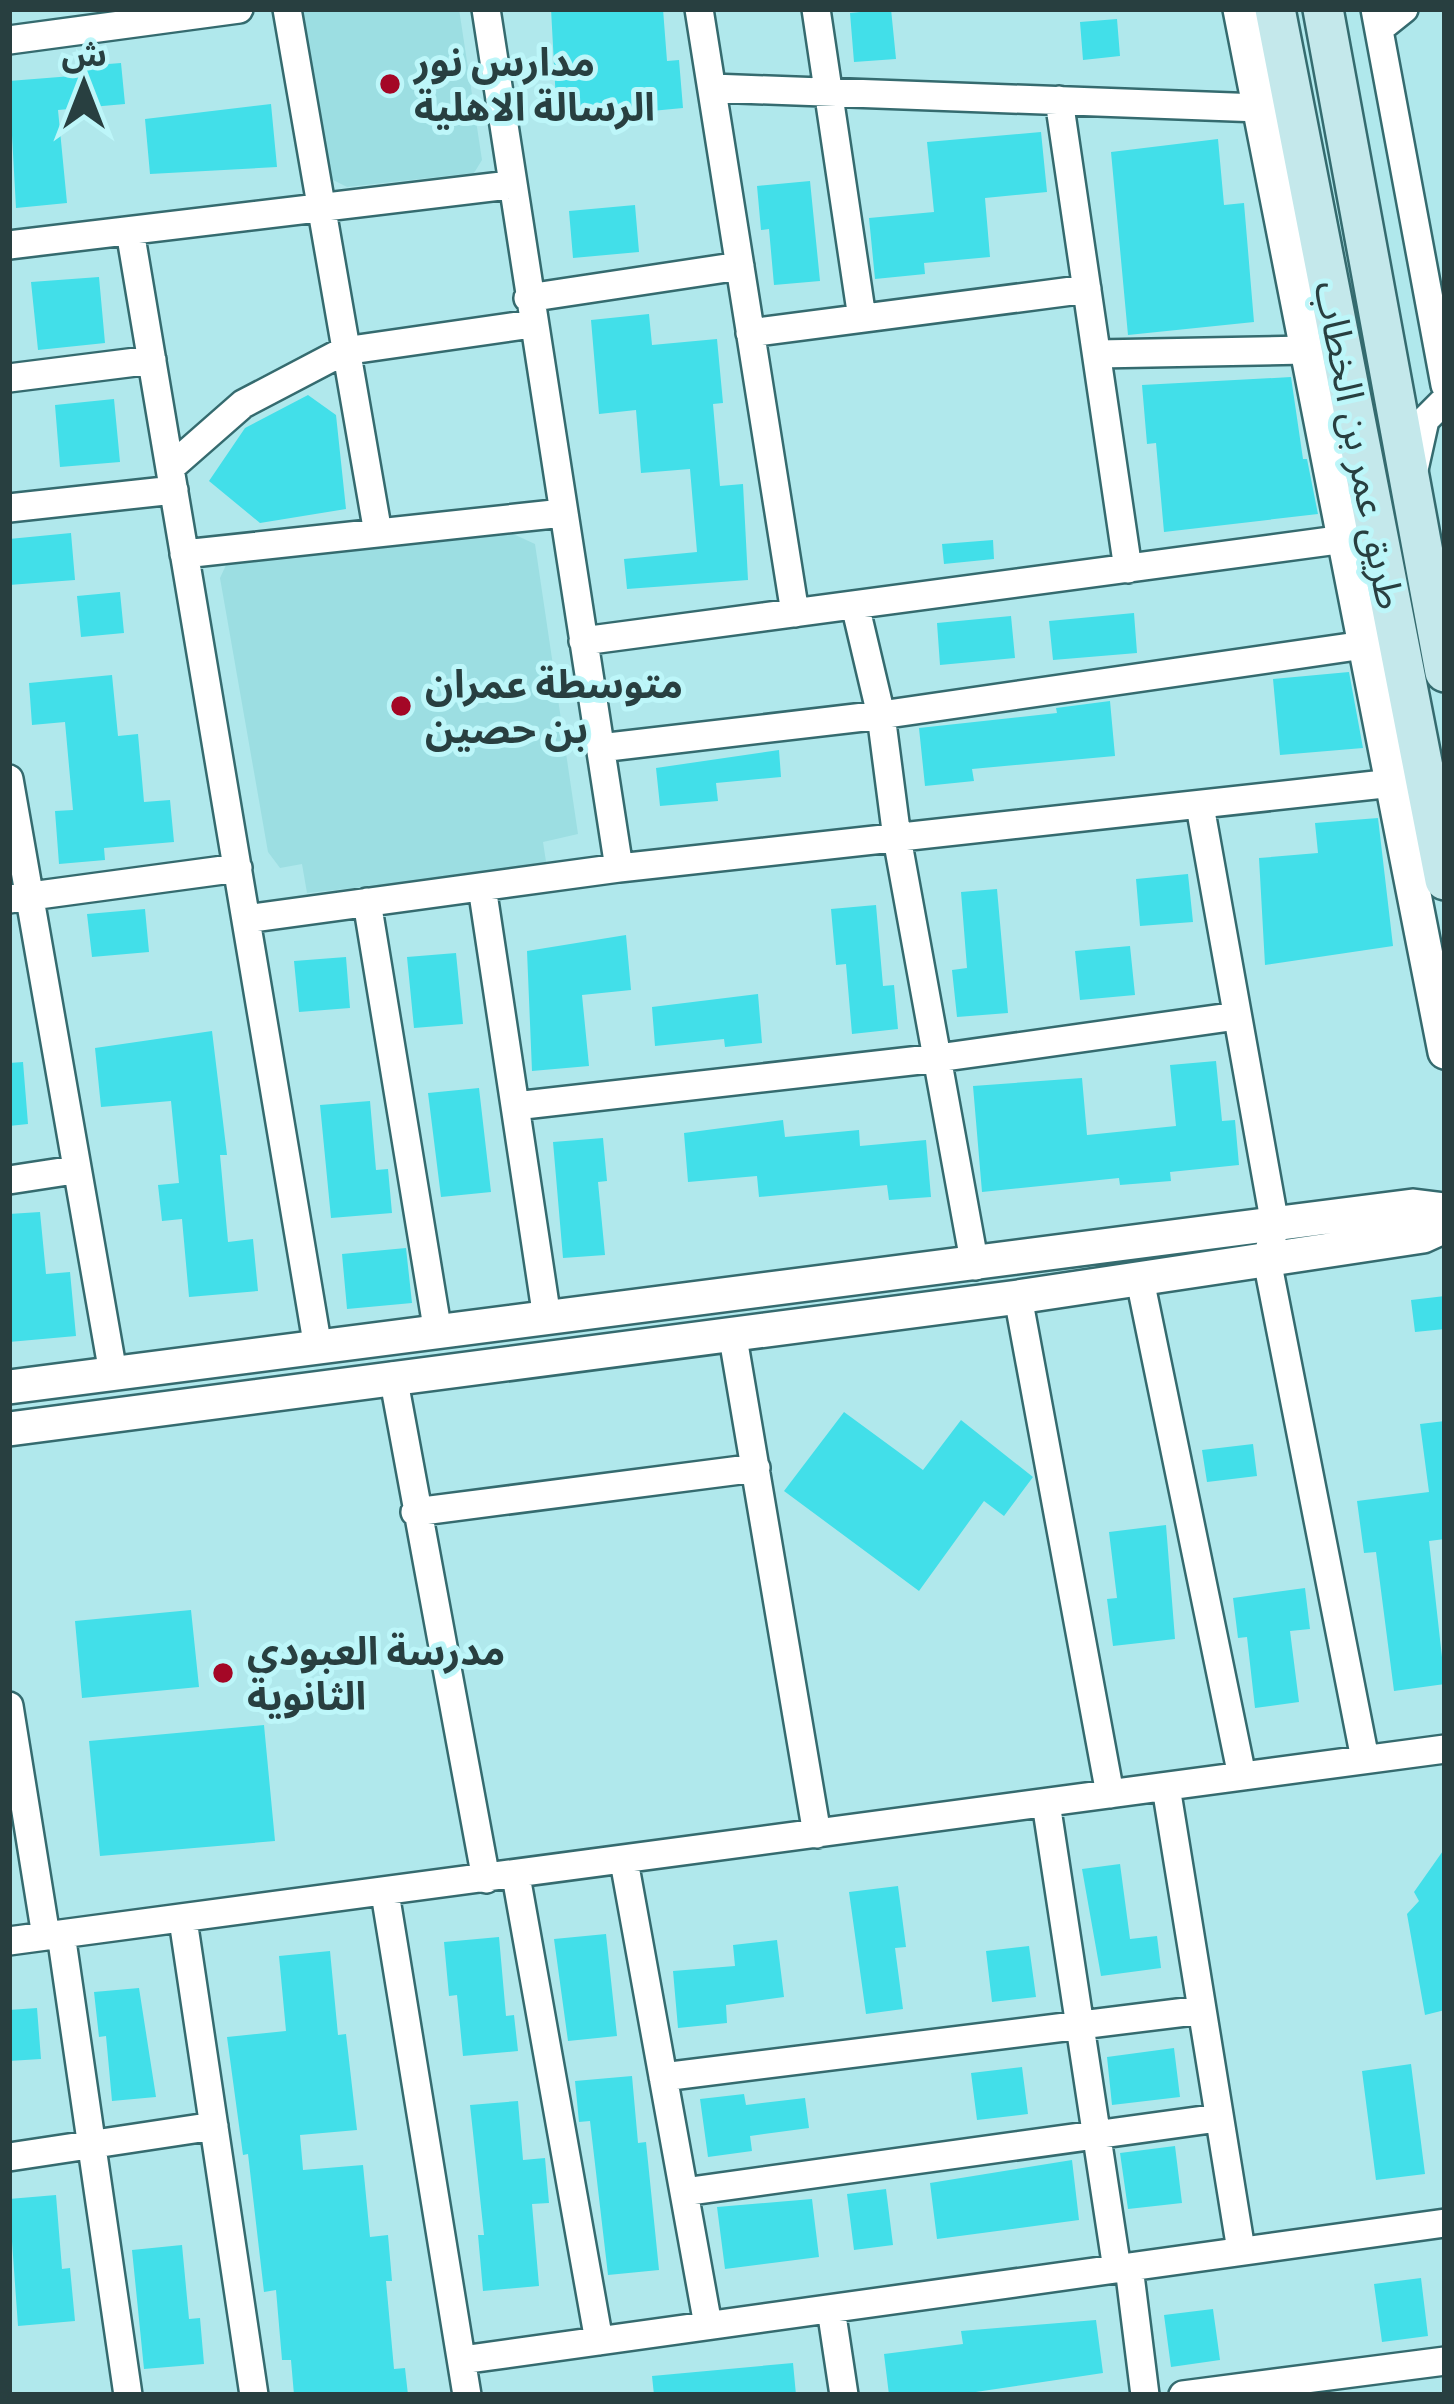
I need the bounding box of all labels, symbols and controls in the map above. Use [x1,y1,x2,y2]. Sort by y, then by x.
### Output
north arrow [24,24,144,144]
text: ش [61,31,107,78]
place label: مدارس نور الرسالة الاهلية [412,35,655,135]
marker: مدارس نور الرسالة الاهلية [377,71,403,97]
street label: طريق عمر بن الخطاب [1301,276,1418,614]
place label: متوسطة عمران بن حصين [425,657,683,757]
marker: متوسطة عمران بن حصين [388,693,414,719]
place label: مدرسة العبودي الثانوية [247,1624,505,1724]
marker: مدرسة العبودي الثانوية [210,1660,236,1686]

